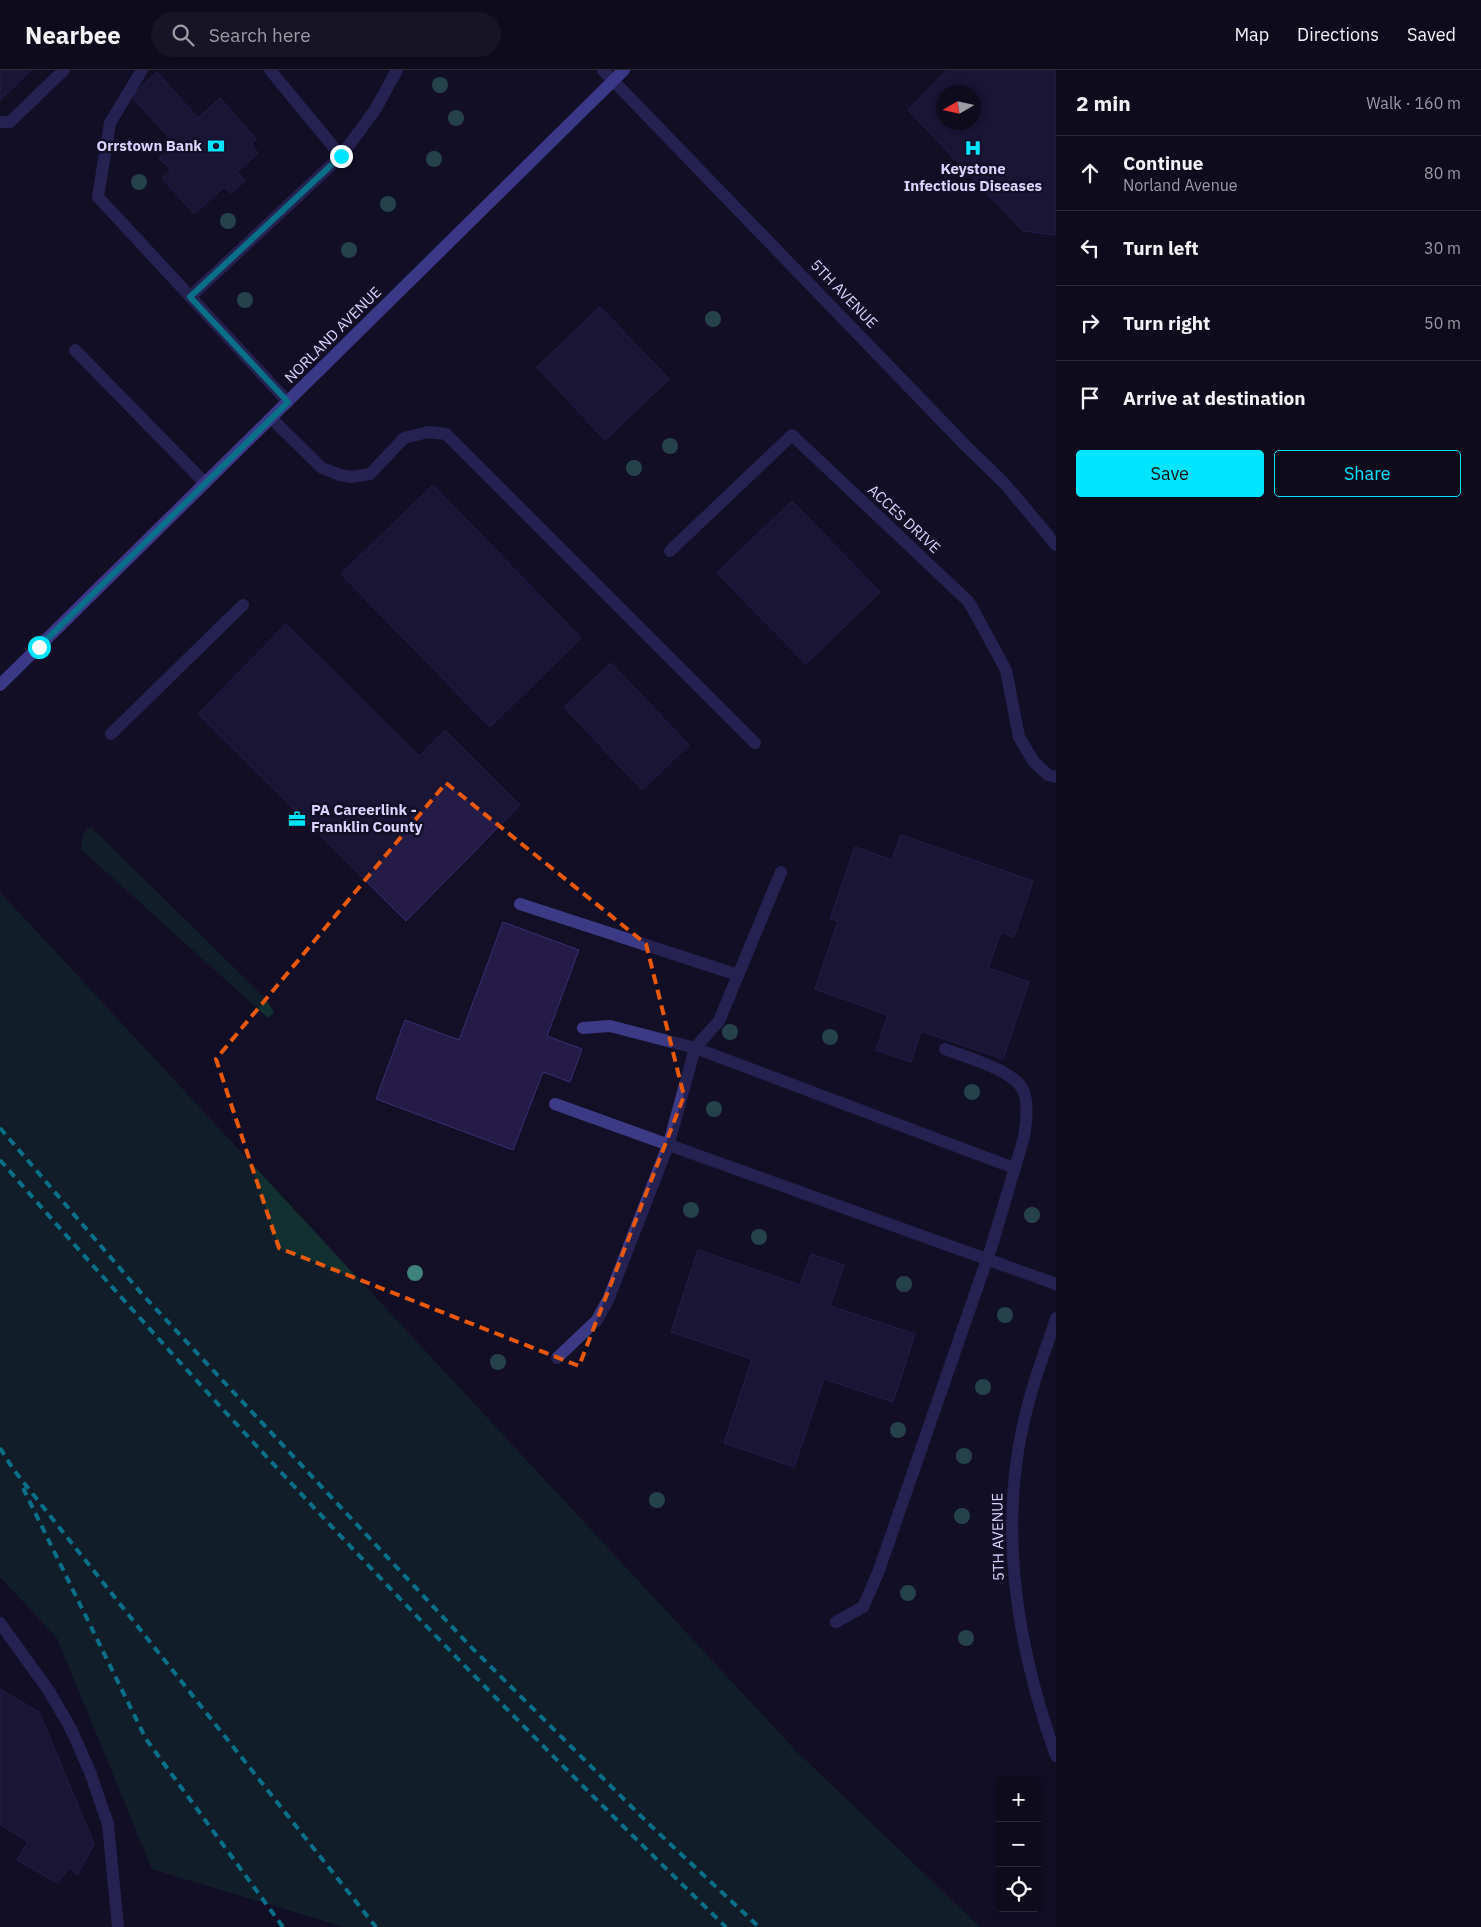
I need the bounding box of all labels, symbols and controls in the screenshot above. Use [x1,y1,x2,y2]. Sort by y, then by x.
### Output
search box [151,12,501,57]
text: Nearbee [25,19,121,51]
icon: search [169,21,197,49]
text: Search here [209,23,311,47]
text: Map [1234,23,1269,46]
text: Directions [1297,23,1379,46]
text: Saved [1407,23,1456,46]
north arrow [936,85,981,130]
text: 2 min [1076,89,1131,117]
text: Walk · 160 m [1366,93,1461,113]
place label: Orrstown Bank [97,136,202,155]
bank icon: Orrstown Bank [206,136,226,156]
hospital icon: Keystone Infectious Diseases [963,138,983,158]
route end [330,145,353,168]
text: Continue [1123,151,1203,175]
place label: Keystone Infectious Diseases [904,159,1043,195]
icon: ahead [1076,159,1104,187]
text: 80 m [1424,163,1461,183]
text: Norland Avenue [1123,175,1238,195]
icon: left [1076,234,1104,262]
text: Turn left [1123,236,1199,260]
text: 30 m [1424,238,1461,258]
street label: 5TH AVENUE [807,255,882,332]
street label: NORLAND AVENUE [280,282,385,387]
icon: right [1076,309,1104,337]
text: Turn right [1123,311,1210,335]
text: 50 m [1424,313,1461,333]
icon: arrive [1076,384,1104,412]
text: Arrive at destination [1123,386,1306,410]
button: Save [1076,450,1264,497]
button: Share [1274,450,1461,497]
street label: ACCES DRIVE [864,480,945,557]
route start [28,636,51,659]
place label: PA Careerlink - Franklin County [311,800,422,836]
office icon: PA Careerlink - Franklin County [287,809,307,829]
street label: 5TH AVENUE [987,1493,1008,1581]
map controls [996,1777,1041,1912]
button: + [996,1777,1041,1822]
button: − [996,1822,1041,1867]
button: locate [996,1867,1041,1912]

